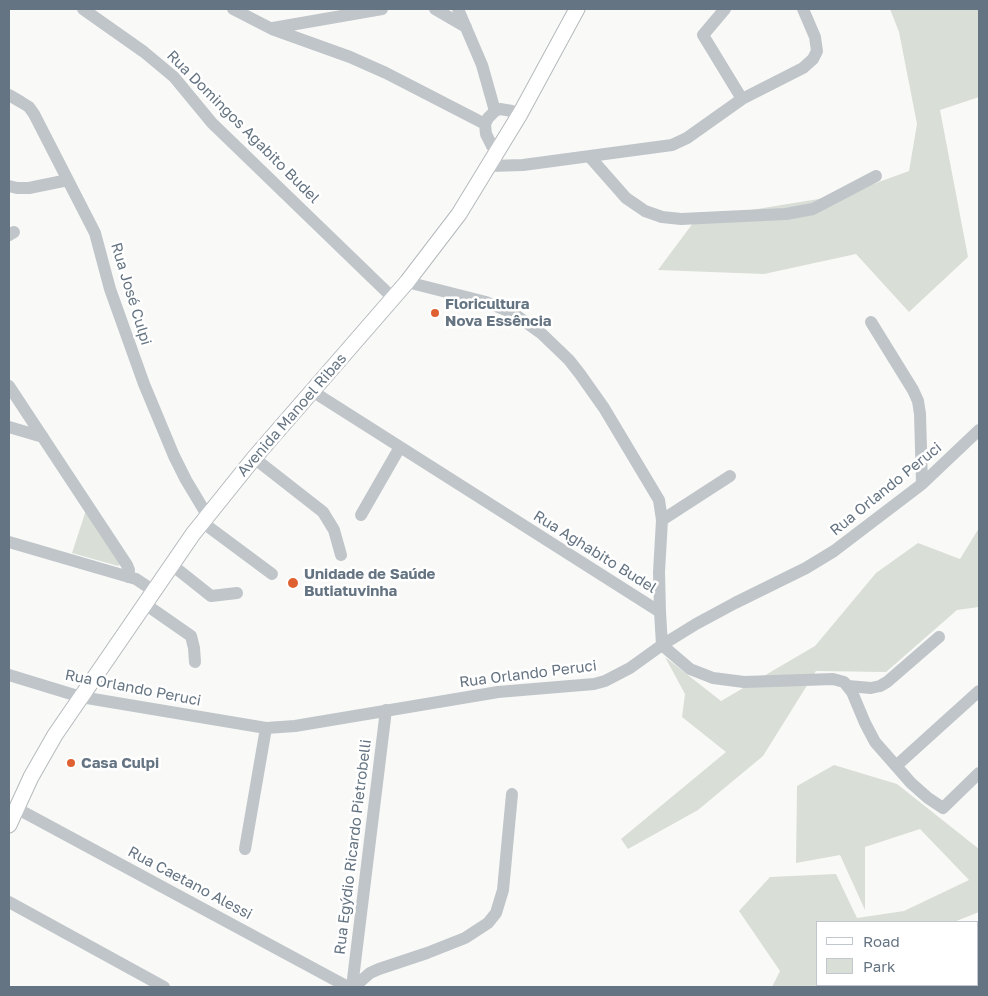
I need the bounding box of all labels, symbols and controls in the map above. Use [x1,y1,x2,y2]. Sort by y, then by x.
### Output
street label: Rua Domingos Agabito Budel [163,47,323,207]
street label: Rua José Culpi [107,241,155,347]
place label: Floricultura Nova Essência [445,295,552,330]
marker: Floricultura Nova Essência [429,307,441,319]
street label: Avenida Manoel Ribas [234,350,350,480]
street label: Rua Orlando Peruci [827,439,945,539]
street label: Rua Aghabito Budel [530,507,660,597]
place label: Unidade de Saúde Butiatuvinha [304,565,435,600]
marker: Unidade de Saúde Butiatuvinha [286,576,300,590]
street label: Rua Orlando Peruci [458,657,598,691]
street label: Rua Orlando Peruci [63,666,203,710]
street label: Rua Egýdio Ricardo Pietrobelli [331,738,375,956]
place label: Casa Culpi [81,754,159,772]
marker: Casa Culpi [65,757,77,769]
street label: Rua Caetano Alessi [125,843,255,923]
legend [816,921,978,986]
text: Road [863,932,900,950]
text: Park [863,957,895,975]

